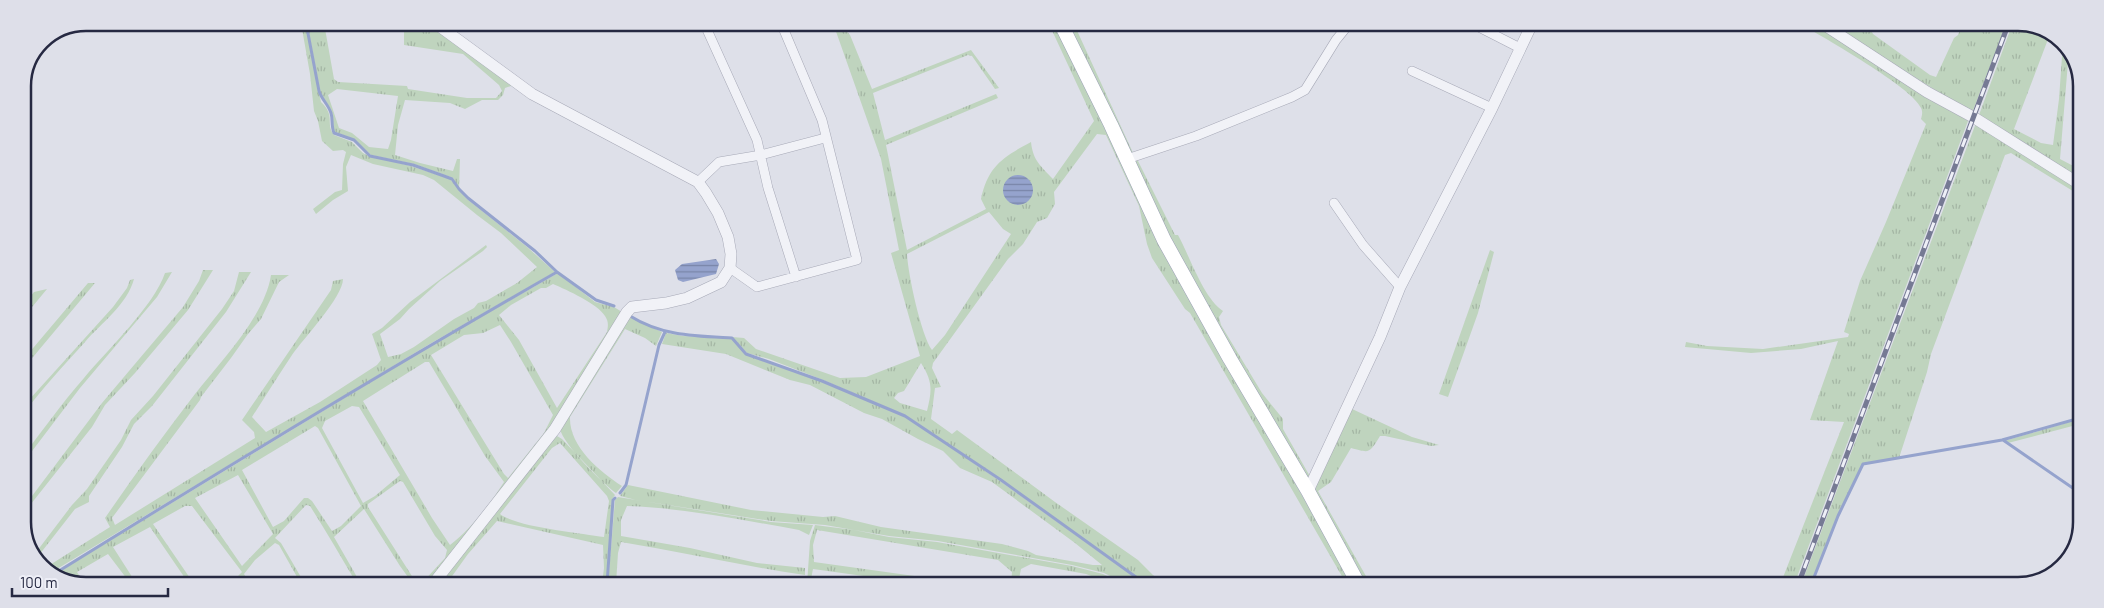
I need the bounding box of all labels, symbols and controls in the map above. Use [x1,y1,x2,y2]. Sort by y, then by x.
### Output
scale bar [12,566,169,598]
text: 100 m [20,573,58,591]

